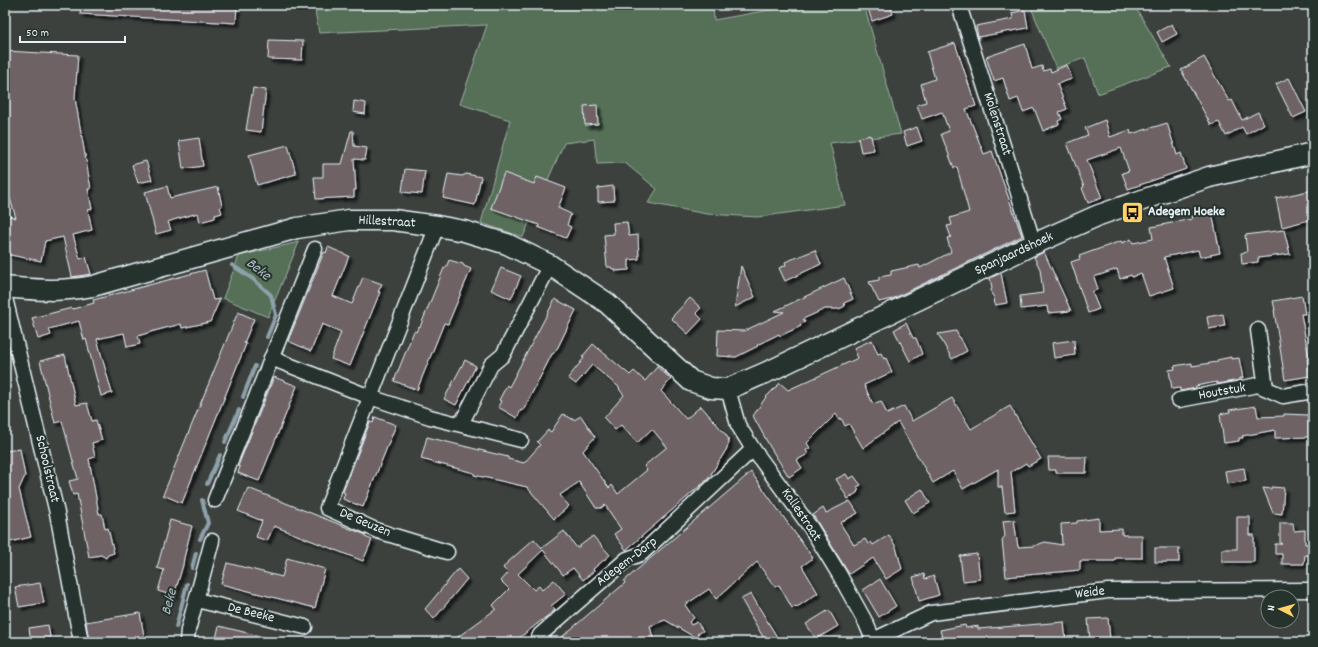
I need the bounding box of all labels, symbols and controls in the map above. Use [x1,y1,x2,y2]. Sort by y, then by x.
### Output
scale bar [20,18,125,44]
text: 50 m [26,25,49,42]
street label: Molenstraat [977,90,1017,158]
bus stop icon: Adegem Hoeke [1120,199,1146,225]
place label: Adegem Hoeke [1148,202,1225,222]
street label: Hillestraat [358,211,416,233]
street label: Spanjaardshoek [971,227,1057,281]
water label: Beke [241,253,276,288]
street label: Houtstuk [1197,378,1247,406]
street label: Schoolstraat [30,433,64,505]
street label: Kallestraat [776,484,826,546]
street label: De Geuzen [336,503,394,543]
street label: Adegem-Dorp [592,532,662,592]
street label: Weide [1074,581,1106,605]
water label: Beke [156,585,184,618]
north arrow [1260,589,1300,629]
street label: De Beeke [226,598,276,628]
text: N [1264,604,1280,612]

